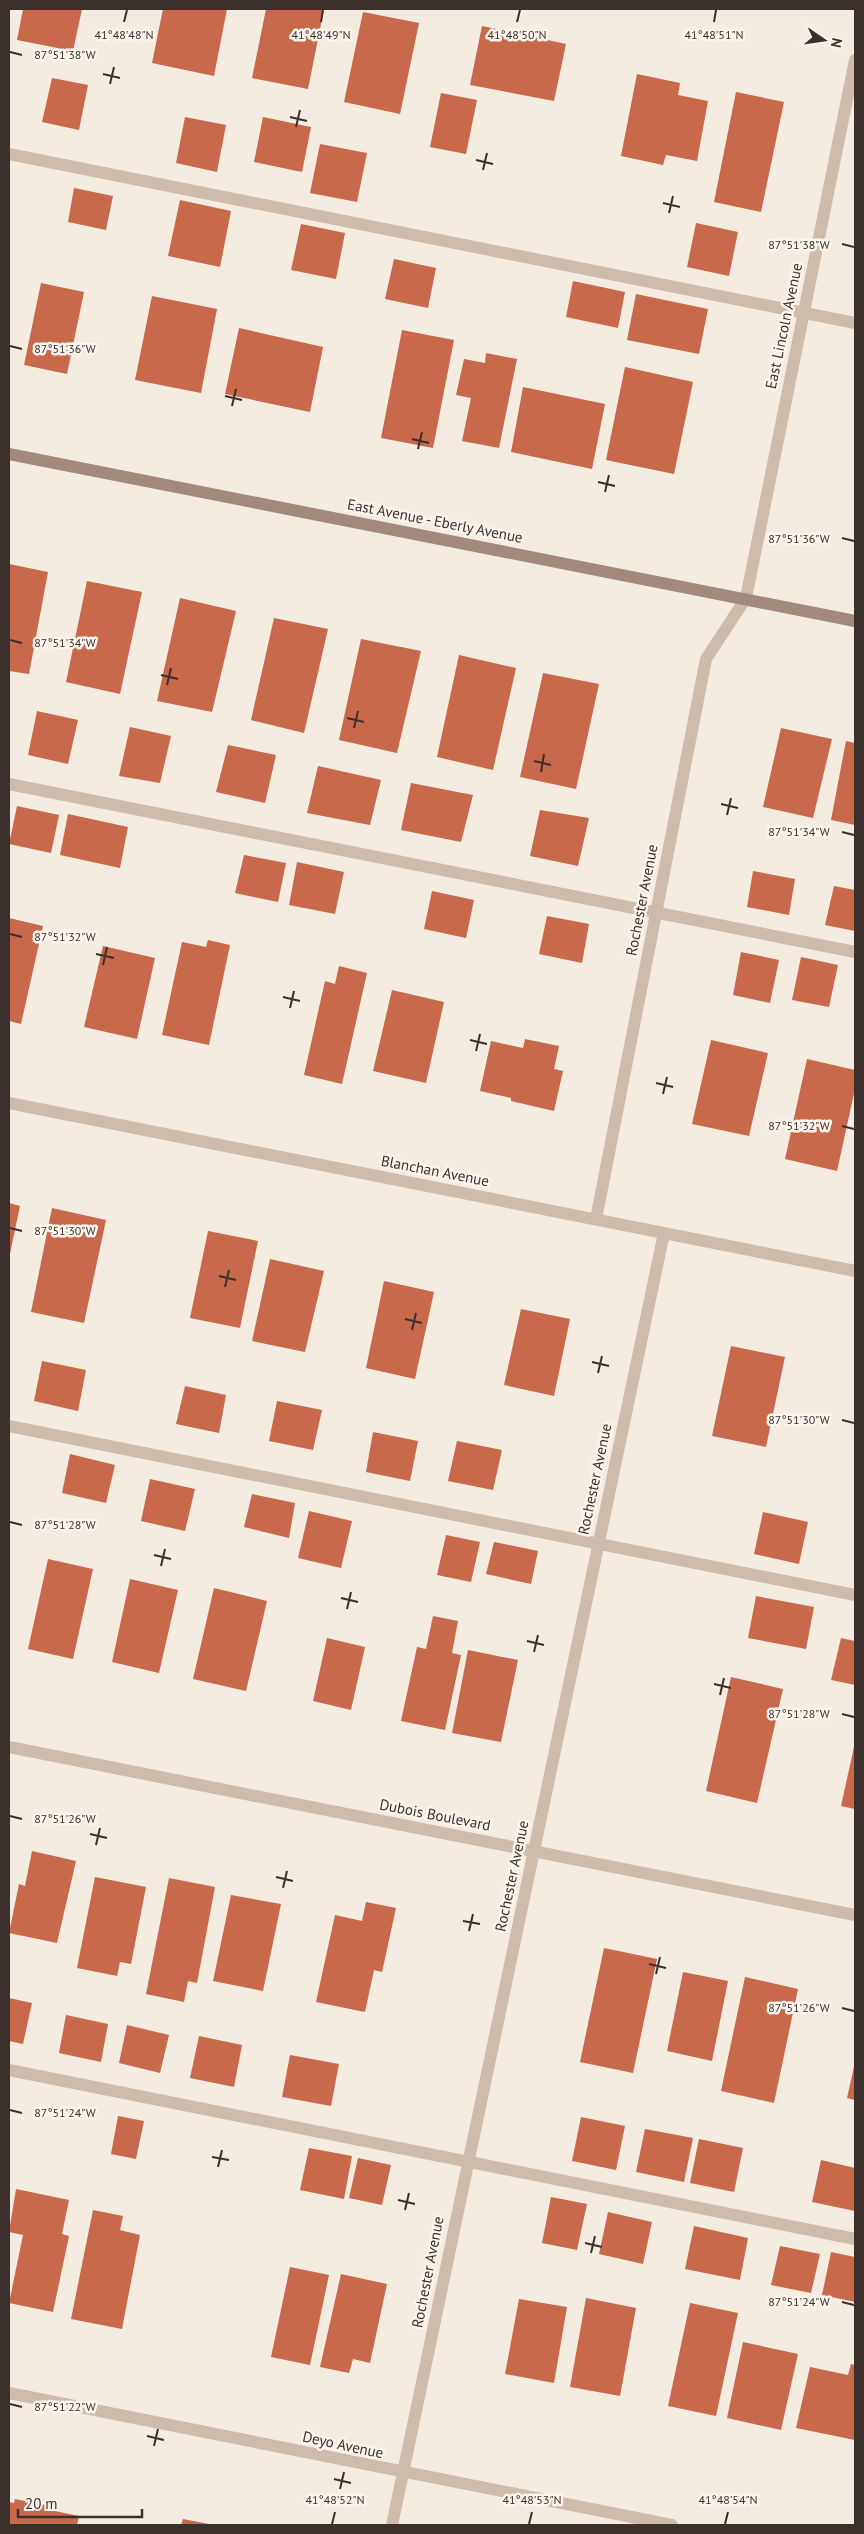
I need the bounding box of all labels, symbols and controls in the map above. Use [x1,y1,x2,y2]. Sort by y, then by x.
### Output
north arrow [799,15,849,65]
text: 41°48'48"N [94,27,154,42]
text: 41°48'49"N [291,27,351,42]
text: 41°48'50"N [487,27,547,42]
text: 41°48'51"N [684,27,744,42]
text: N [827,36,846,49]
text: 87°51'38"W [34,47,96,62]
text: 87°51'38"W [768,237,830,252]
street label: East Lincoln Avenue [761,261,806,391]
text: 87°51'36"W [34,341,96,356]
street label: East Avenue - Eberly Avenue [346,494,524,547]
text: 87°51'36"W [768,531,830,546]
text: 87°51'34"W [34,635,96,650]
text: 87°51'34"W [768,824,830,839]
street label: Rochester Avenue [621,843,662,957]
text: 87°51'32"W [34,929,96,944]
text: 87°51'32"W [768,1118,830,1133]
street label: Blanchan Avenue [379,1151,491,1190]
text: 87°51'30"W [34,1223,96,1238]
text: 87°51'30"W [768,1412,830,1427]
street label: Rochester Avenue [573,1422,616,1536]
text: 87°51'28"W [34,1517,96,1532]
text: 87°51'28"W [768,1706,830,1721]
street label: Dubois Boulevard [378,1794,492,1835]
text: 87°51'26"W [34,1811,96,1826]
street label: Rochester Avenue [490,1819,533,1933]
text: 87°51'26"W [768,2000,830,2015]
text: 87°51'24"W [34,2105,96,2120]
street label: Rochester Avenue [407,2215,448,2329]
text: 87°51'24"W [768,2294,830,2309]
text: 87°51'22"W [34,2399,96,2414]
street label: Deyo Avenue [301,2427,385,2462]
scale bar [18,2486,141,2518]
text: 41°48'52"N [305,2492,365,2507]
text: 41°48'53"N [502,2492,562,2507]
text: 41°48'54"N [698,2492,758,2507]
text: 20 m [25,2494,58,2513]

